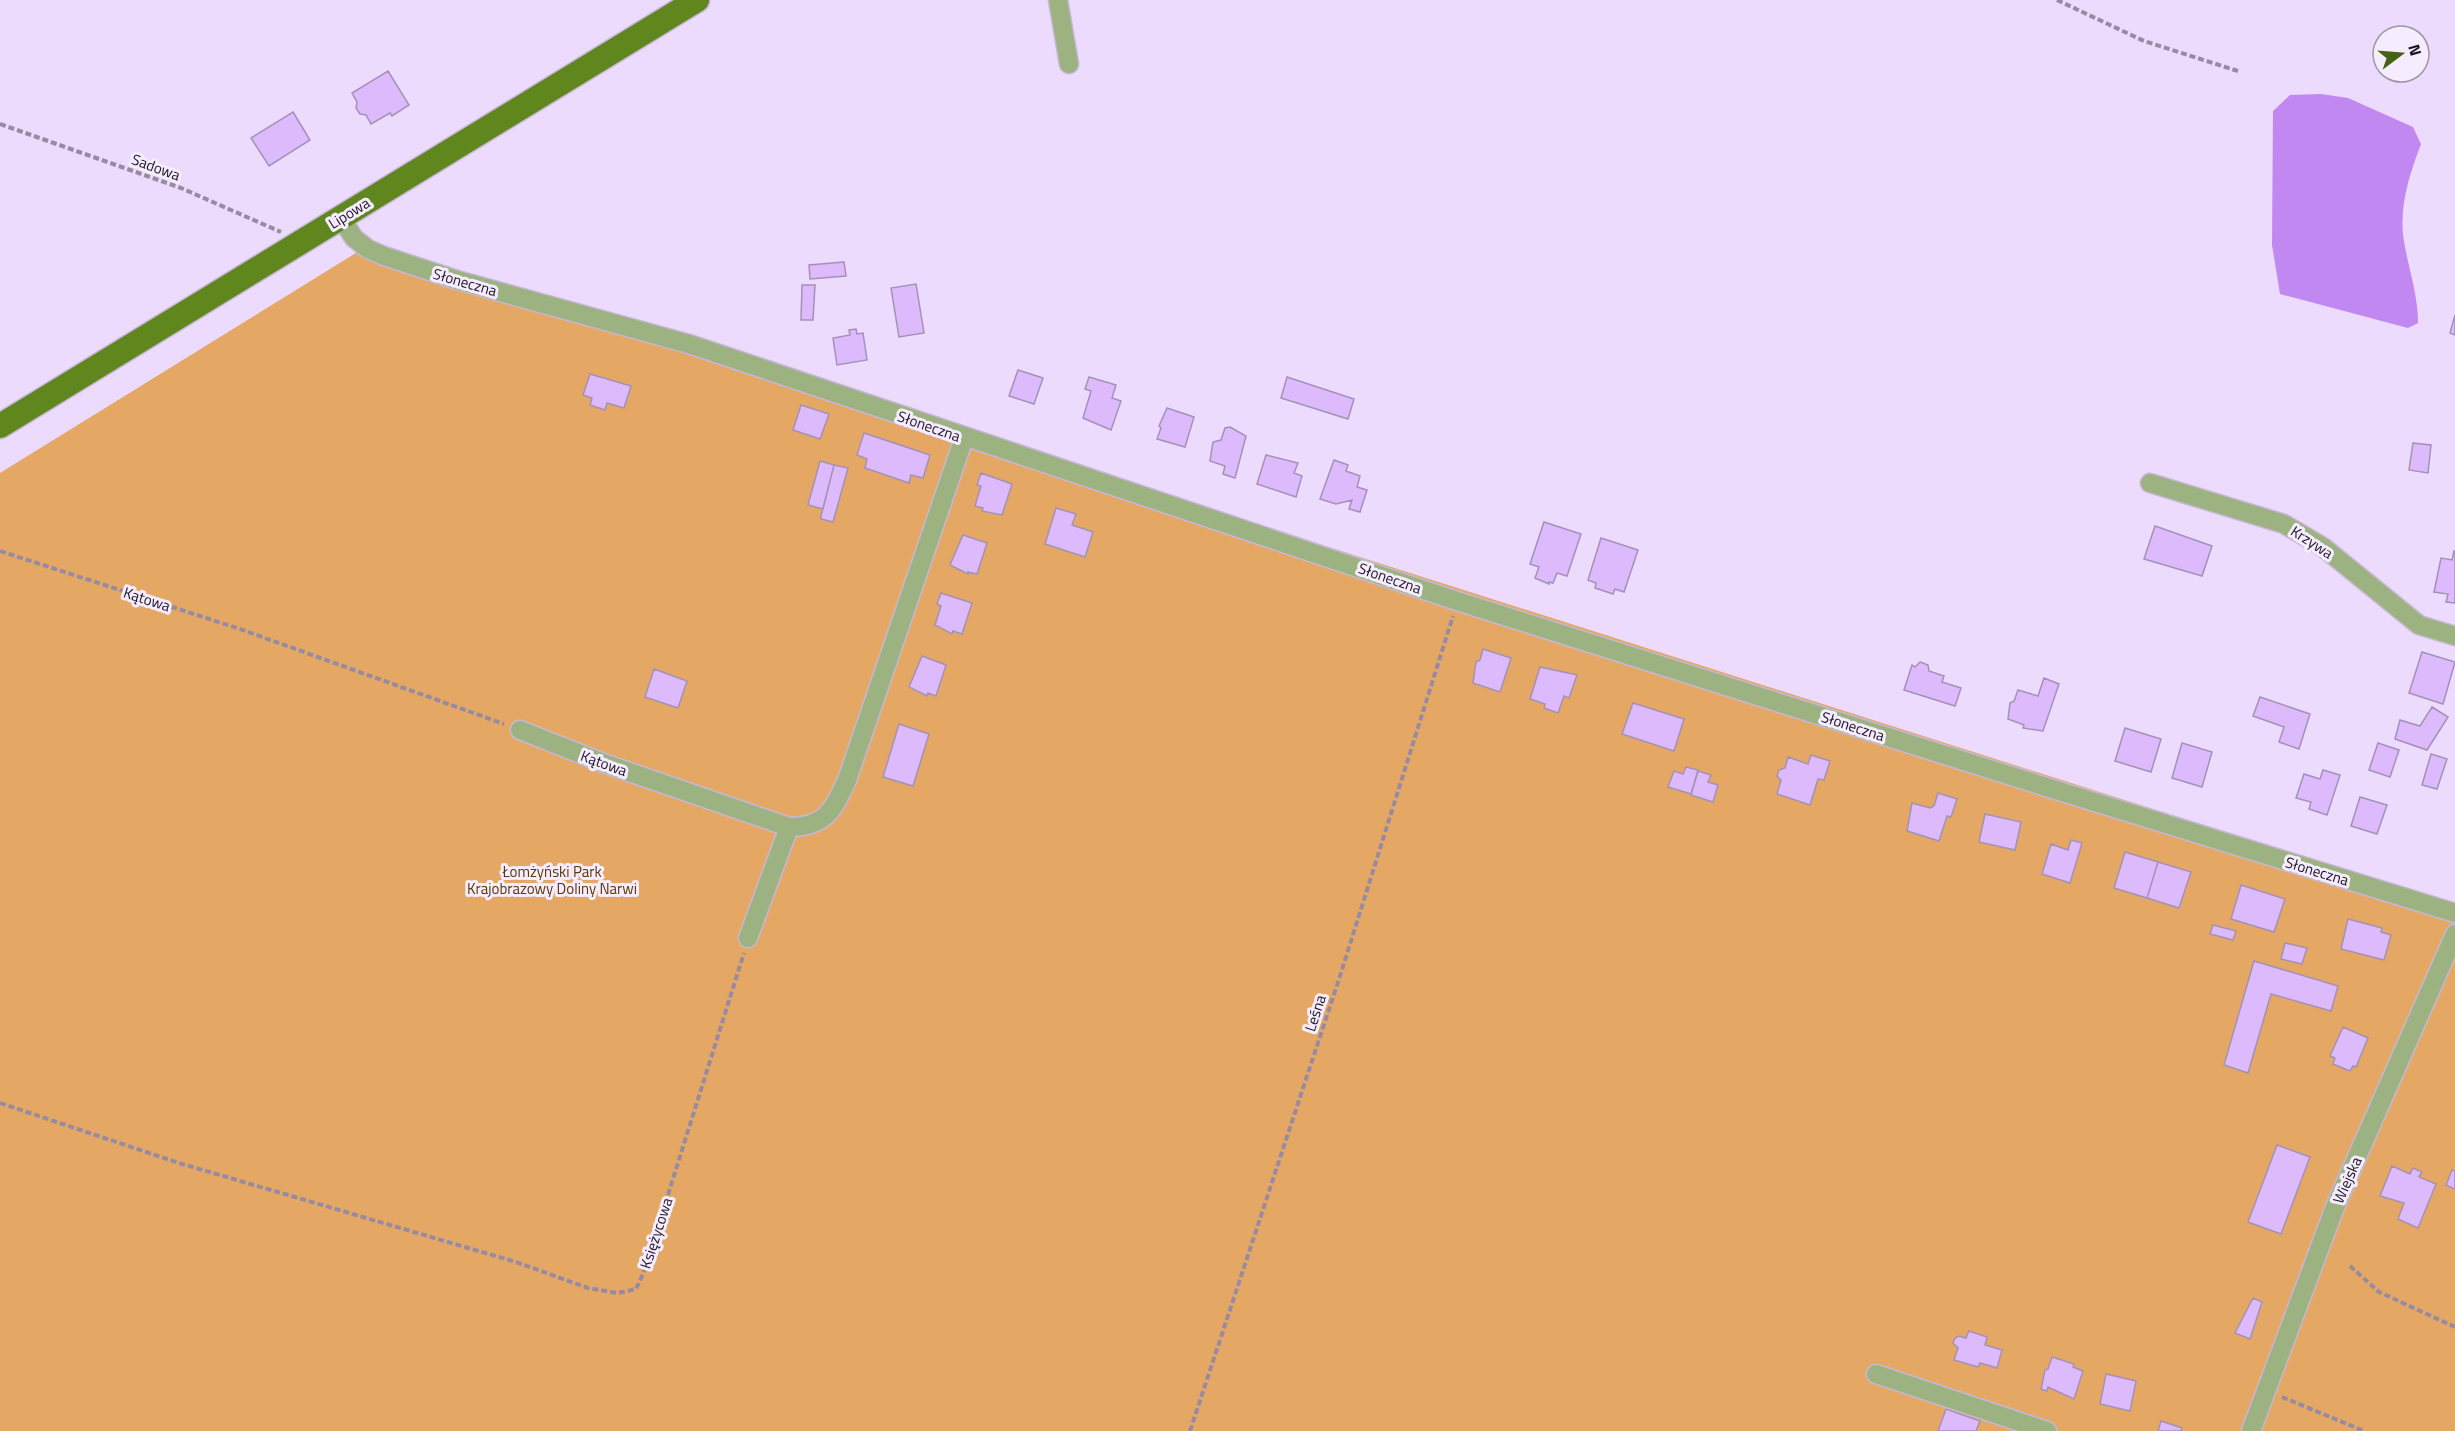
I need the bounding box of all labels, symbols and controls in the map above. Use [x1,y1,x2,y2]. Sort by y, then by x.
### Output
north arrow [2371,24,2431,84]
text: N [2402,41,2428,59]
street label: Sadowa [128,148,184,187]
street label: Lipowa [324,191,375,235]
street label: Słoneczna [430,262,500,302]
street label: Słoneczna [894,405,964,448]
street label: Krzywa [2286,520,2338,565]
street label: Słoneczna [1355,557,1425,600]
street label: Kątowa [121,581,174,618]
street label: Słoneczna [1818,705,1888,747]
street label: Kątowa [578,744,631,782]
street label: Słoneczna [2282,850,2352,892]
park label: Łomżyński Park Krajobrazowy Doliny Narwi [467,860,637,900]
street label: Leśna [1298,991,1332,1034]
street label: Wiejska [2327,1152,2368,1207]
street label: Księżycowa [634,1194,678,1272]

